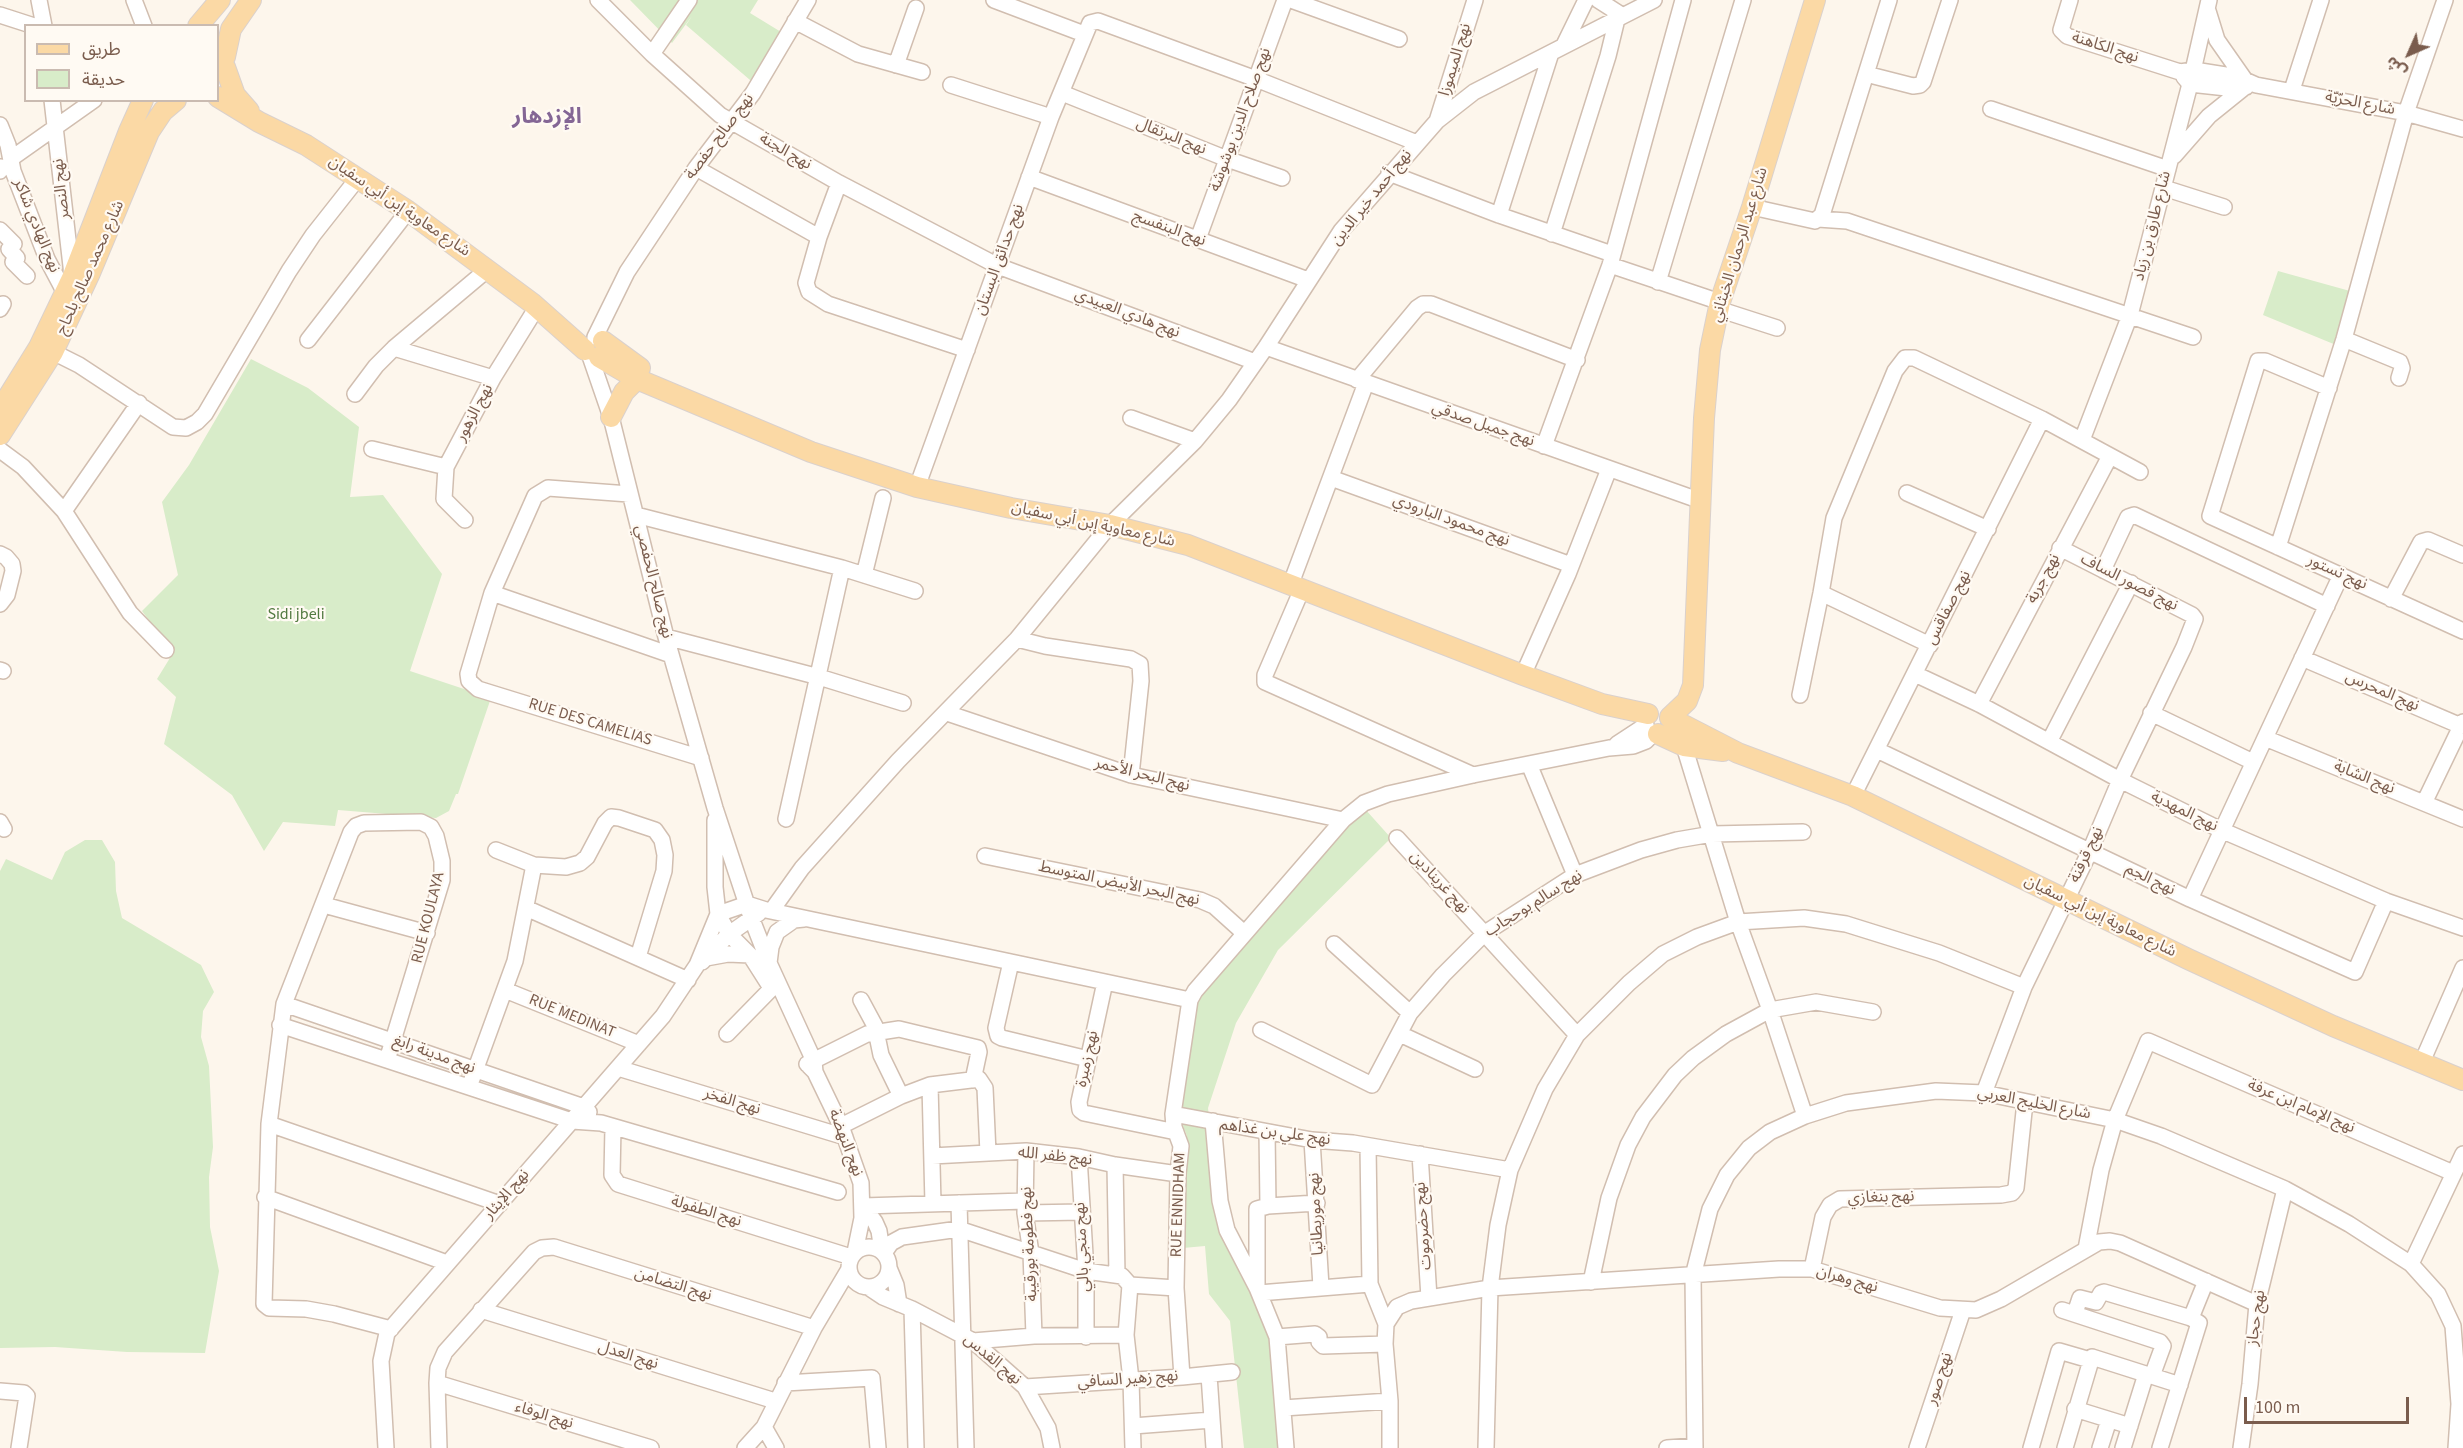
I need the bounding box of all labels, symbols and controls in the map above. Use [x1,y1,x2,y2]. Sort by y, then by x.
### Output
street label: نهج الميموزا [1436,21,1476,99]
legend [24,24,219,102]
north arrow [2379,24,2439,84]
street label: نهج الكاهنة [2069,28,2141,68]
text: طريق [82,37,121,62]
street label: نهج صلاح الدين بوشوشة [1206,45,1276,195]
text: ش [2381,51,2412,82]
text: حديقة [82,67,125,92]
street label: شارع الحرّيّة [2323,88,2397,120]
street label: نهج صالح حفصة [681,90,759,184]
district label: الإزدهار [512,105,582,131]
street label: نهج البرتقال [1133,114,1209,160]
street label: نهج الجنة [755,129,815,175]
street label: نهج أحمد خير الدين [1327,146,1417,250]
street label: شارع معاوية إبن أبي سفيان [325,152,473,262]
street label: نهج النصر [49,158,75,220]
street label: شارع عبد الرحمان الخبثاني [1707,165,1773,325]
street label: شارع طارق بن زياد [2130,169,2176,283]
street label: نهج الهادي شاكر [8,176,64,276]
street label: شارع محمد صالح بلحاج [53,198,129,338]
street label: نهج حدائق البستان [971,202,1029,318]
street label: نهج البنفسج [1130,207,1208,251]
street label: نهج هادي العبيدي [1072,285,1182,343]
street label: نهج الزهور [452,381,498,445]
street label: نهج جميل صدقي [1429,398,1537,452]
street label: نهج محمود البارودي [1390,491,1512,551]
street label: شارع معاوية إبن أبي سفيان [1009,498,1177,552]
street label: نهج صالح الحفصي [630,523,676,641]
street label: نهج قصور الساف [2077,550,2181,616]
street label: نهج جربة [2023,551,2065,607]
street label: نهج تستور [2304,551,2370,595]
street label: نهج صفاقس [1922,568,1976,648]
park label: Sidi jbeli [267,605,325,625]
street label: نهج المحرس [2342,668,2422,716]
street label: RUE DES CAMELIAS [526,695,654,751]
street label: نهج البحر الأحمر [1092,754,1192,796]
street label: نهج الشابة [2331,757,2397,799]
street label: نهج المهدية [2147,788,2221,836]
street label: نهج قرقنة [2066,824,2108,886]
street label: نهج غرينادين [1405,848,1473,918]
street label: نهج البحر الأبيض المتوسط [1037,858,1201,910]
street label: نهج الجم [2122,860,2178,900]
street label: نهج سالم بوحجاب [1482,866,1586,942]
street label: RUE KOULAYA [408,870,450,966]
street label: شارع معاوية إبن أبي سفيان [2021,872,2179,962]
street label: RUE MEDINAT [526,991,618,1043]
street label: نهج زمبرة [1073,1029,1103,1089]
street label: نهج مدينة رابغ [390,1031,478,1079]
street label: نهج الإمام ابن عرفة [2244,1076,2358,1138]
street label: نهج الفخر [701,1084,763,1120]
street label: شارع الخليج العربي [1976,1084,2092,1124]
street label: نهج النهضة [823,1107,867,1179]
street label: نهج علي بن غذاهم [1218,1116,1332,1150]
street label: نهج ظفر الله [1017,1144,1093,1170]
street label: RUE ENNIDHAM [1168,1152,1190,1258]
street label: نهج الإيثار [480,1166,534,1224]
street label: نهج موريطانيا [1305,1172,1329,1256]
street label: نهج حضرموت [1411,1181,1437,1271]
street label: نهج فطومة بورقيبة [1017,1186,1043,1302]
street label: نهج بنغازي [1847,1187,1915,1209]
street label: نهج الطفولة [668,1192,744,1232]
street label: نهج منجي بالي [1071,1202,1095,1292]
street label: نهج وهران [1814,1262,1880,1298]
street label: نهج التضامن [632,1264,714,1306]
street label: نهج حجاز [2244,1289,2270,1347]
street label: نهج القدس [959,1330,1025,1390]
street label: نهج العدل [596,1338,660,1374]
street label: نهج صور [1923,1350,1957,1408]
street label: نهج زهير السافي [1077,1367,1179,1393]
scale bar [2247,1385,2412,1423]
text: 100 m [2255,1395,2300,1420]
street label: نهج الوفاء [513,1398,575,1434]

